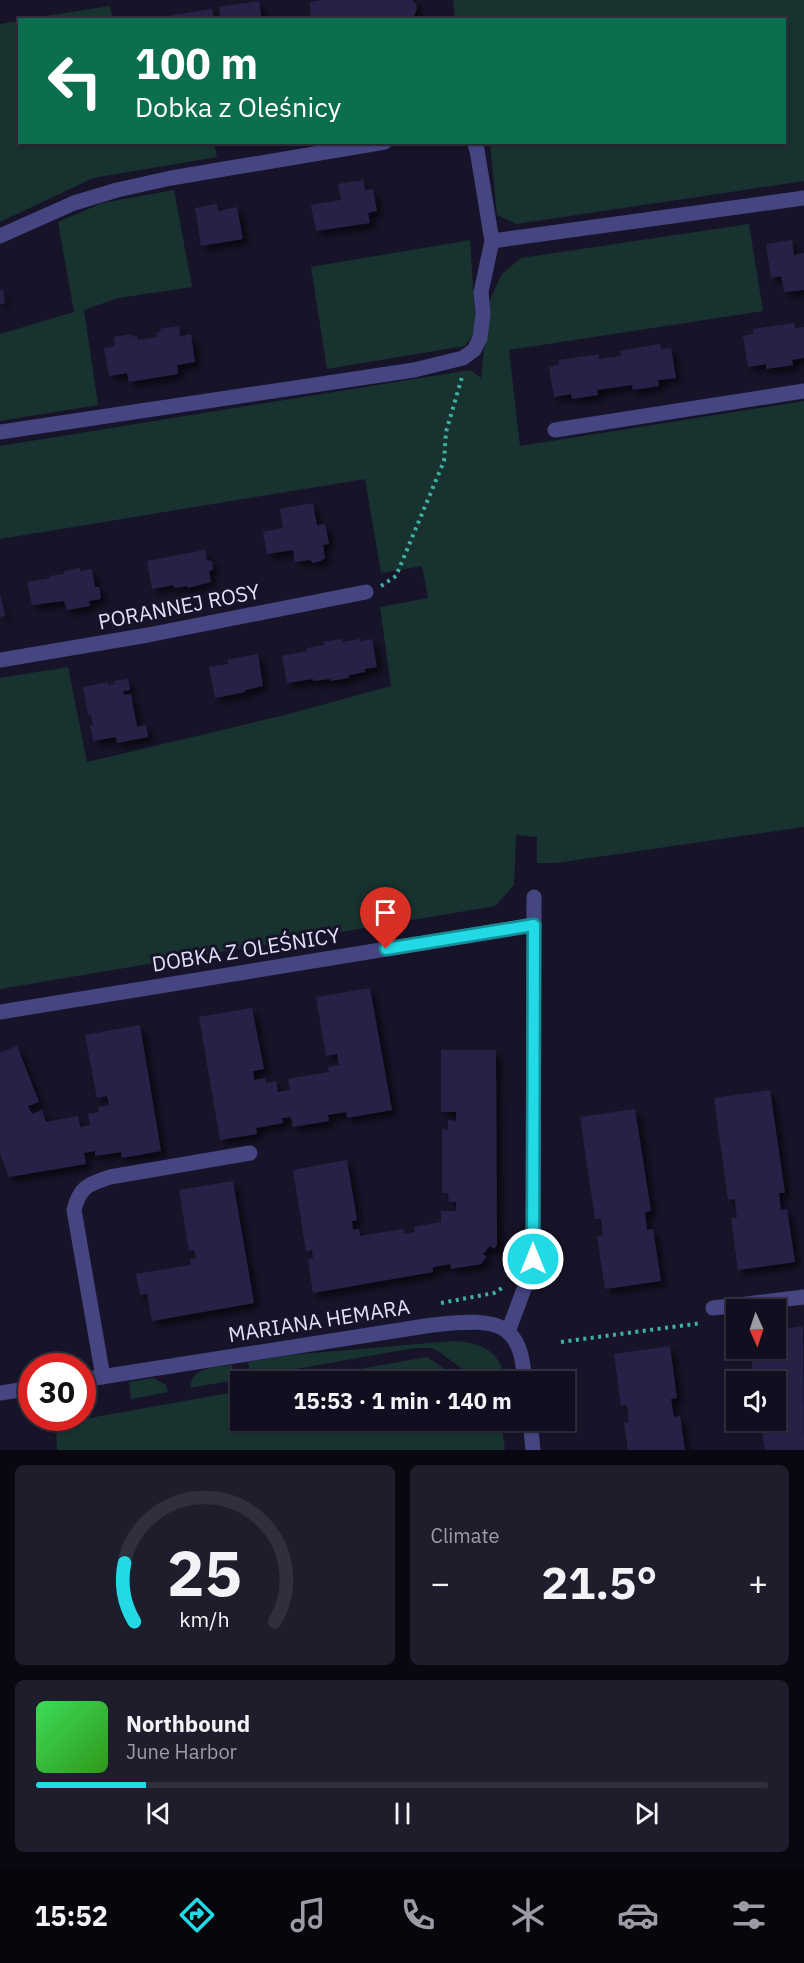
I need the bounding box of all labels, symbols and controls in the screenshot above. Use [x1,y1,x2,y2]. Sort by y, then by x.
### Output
text: 100 m [135,36,258,91]
icon: left [36,42,114,120]
text: Dobka z Oleśnicy [135,89,341,124]
street label: PORANNEJ ROSY [95,576,263,635]
pin [360,887,411,949]
icon: arrive [369,896,402,929]
street label: DOBKA Z OLEŚNICY [150,920,342,978]
position arrow [501,1227,565,1291]
street label: MARIANA HEMARA [226,1292,412,1348]
north arrow [726,1299,786,1359]
map controls [726,1299,786,1431]
speed limit sign: 30 [18,1353,96,1431]
button: sound [726,1371,786,1431]
text: 15:53 · 1 min · 140 m [293,1386,512,1415]
text: Climate [431,1522,499,1549]
text: 25 [167,1532,242,1613]
text: 21.5° [541,1553,657,1611]
text: − [431,1561,450,1604]
text: + [748,1561,768,1604]
text: km/h [180,1605,230,1633]
text: Northbound [126,1709,250,1738]
text: June Harbor [126,1738,237,1765]
icon: previous [142,1797,175,1830]
icon: pause [386,1797,419,1830]
icon: next [630,1797,663,1830]
icon: directions [176,1894,218,1936]
icon: music [287,1894,329,1936]
icon: phone [397,1894,439,1936]
icon: climate [507,1894,549,1936]
icon: car [617,1894,659,1936]
icon: filters [728,1894,770,1936]
text: 15:52 [34,1898,108,1933]

